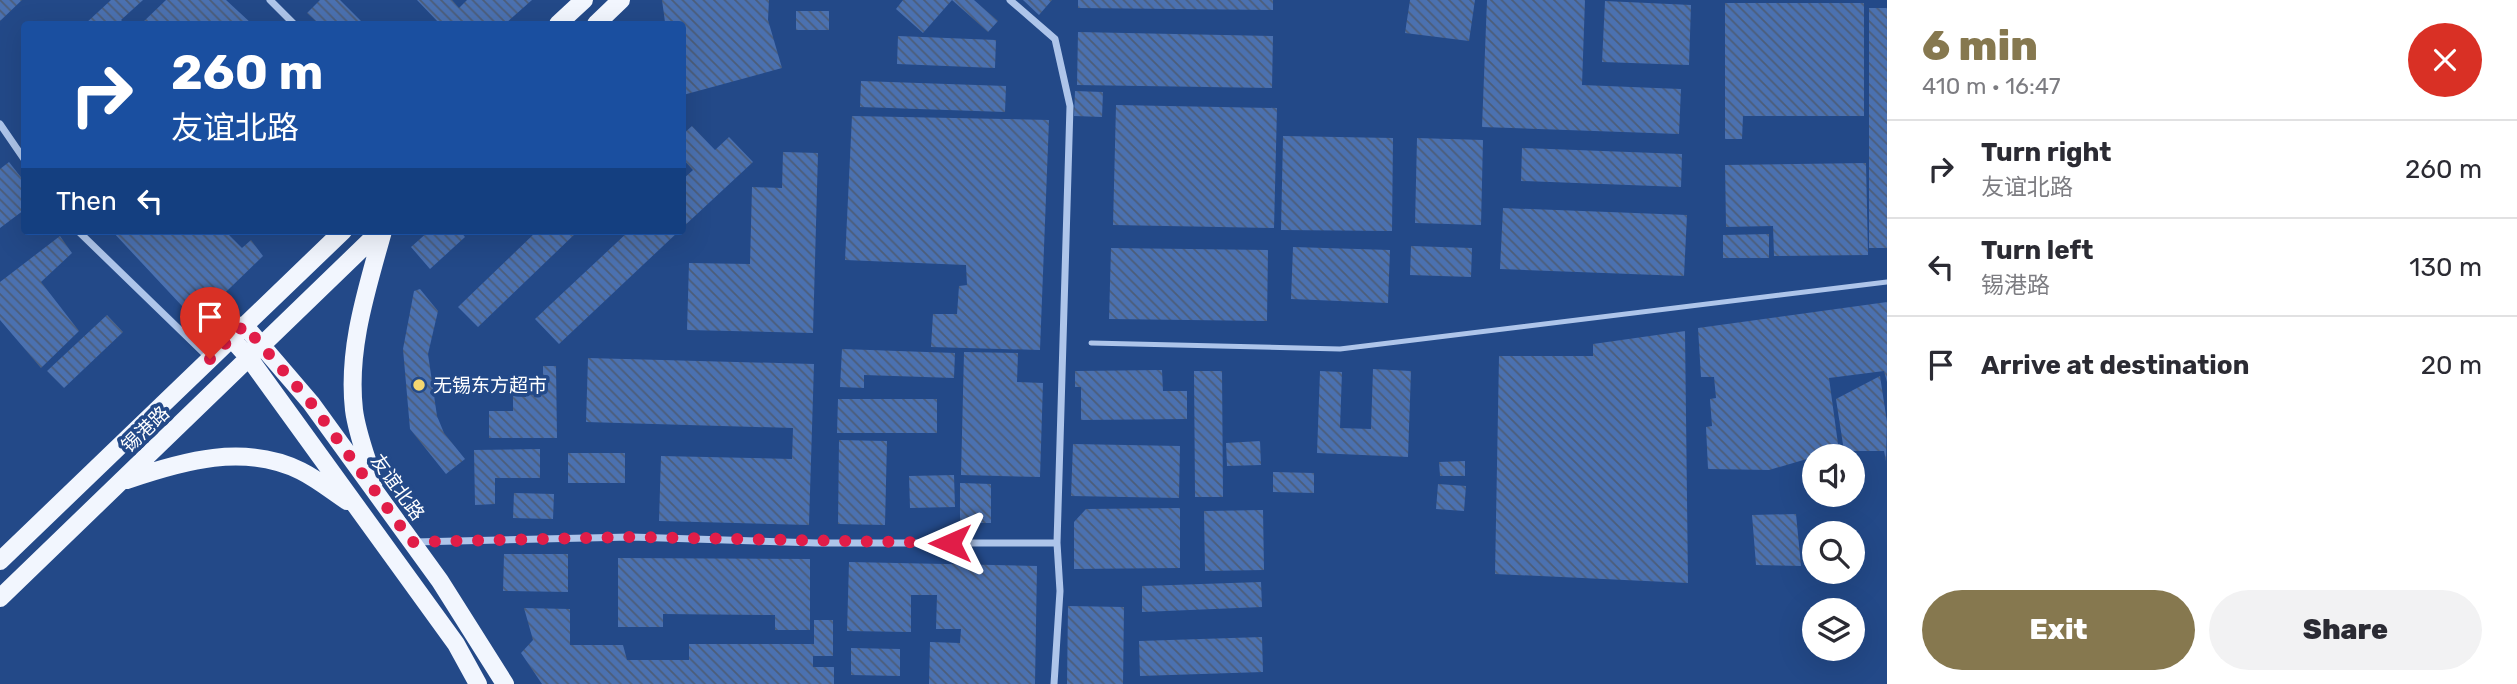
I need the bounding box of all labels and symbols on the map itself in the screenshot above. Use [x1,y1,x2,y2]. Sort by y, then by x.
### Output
pin [180,287,240,359]
place label: 无锡东方超市 [433,374,547,397]
marker: 无锡东方超市 [411,377,427,393]
street label: 锡港路 [117,401,174,457]
street label: 友谊北路 [366,450,429,525]
position arrow [913,506,987,580]

